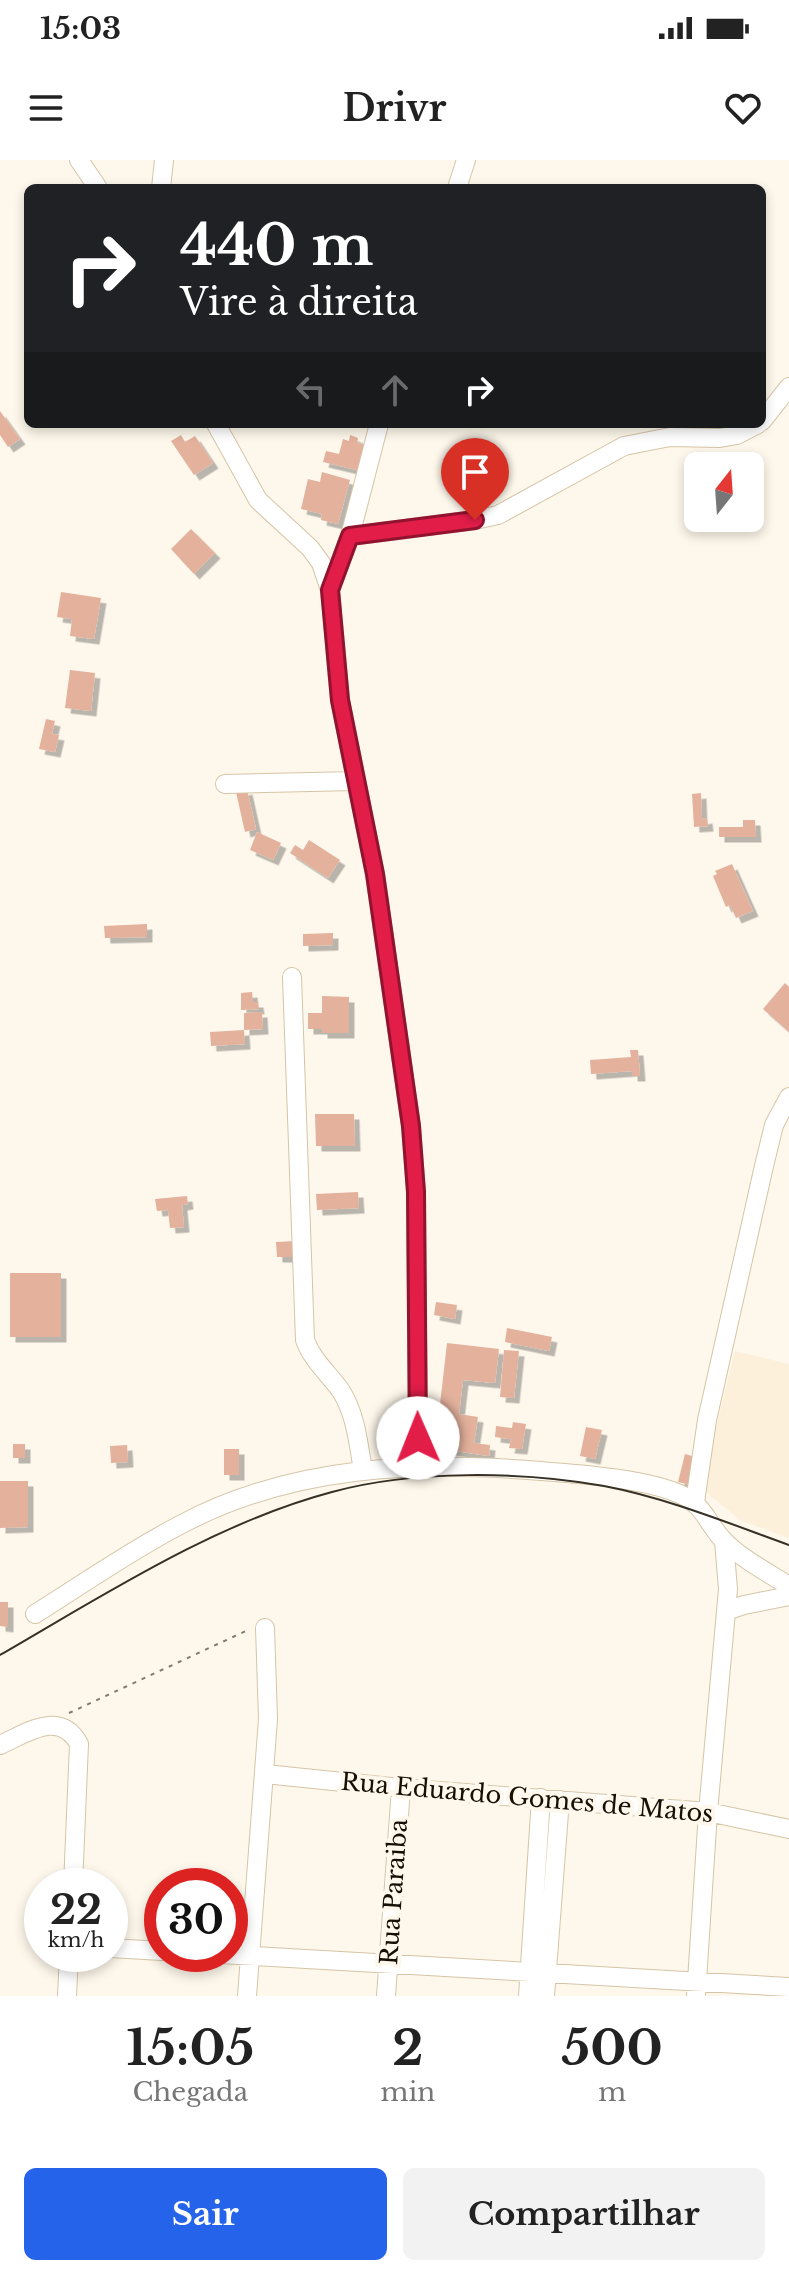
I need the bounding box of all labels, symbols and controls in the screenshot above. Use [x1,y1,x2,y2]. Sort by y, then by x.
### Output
text: 15:03 [40,10,121,47]
icon: menu [24,86,68,130]
text: Drivr [342,86,447,131]
icon: heart [721,86,765,130]
text: 440 m [180,211,373,280]
icon: right [48,216,152,320]
text: Vire à direita [180,280,418,325]
icon: left [289,368,333,412]
icon: ahead [373,368,417,412]
icon: right [457,368,501,412]
pin [441,438,509,520]
icon: arrive [453,450,497,494]
north arrow [684,452,764,532]
map controls [684,452,764,532]
position arrow [376,1396,460,1480]
street label: Rua Eduardo Gomes de Matos [340,1767,714,1828]
street label: Rua Paraiba [374,1817,413,1966]
speed limit sign: 30 [144,1868,248,1972]
text: 22 [50,1885,102,1935]
text: km/h [48,1928,104,1952]
text: 15:05 [126,2018,254,2078]
text: 2 [392,2018,424,2078]
text: 500 [562,2018,663,2078]
text: Chegada [133,2076,248,2108]
text: min [381,2076,435,2108]
text: m [598,2076,626,2108]
button: Sair [24,2168,387,2260]
button: Compartilhar [403,2168,765,2260]

